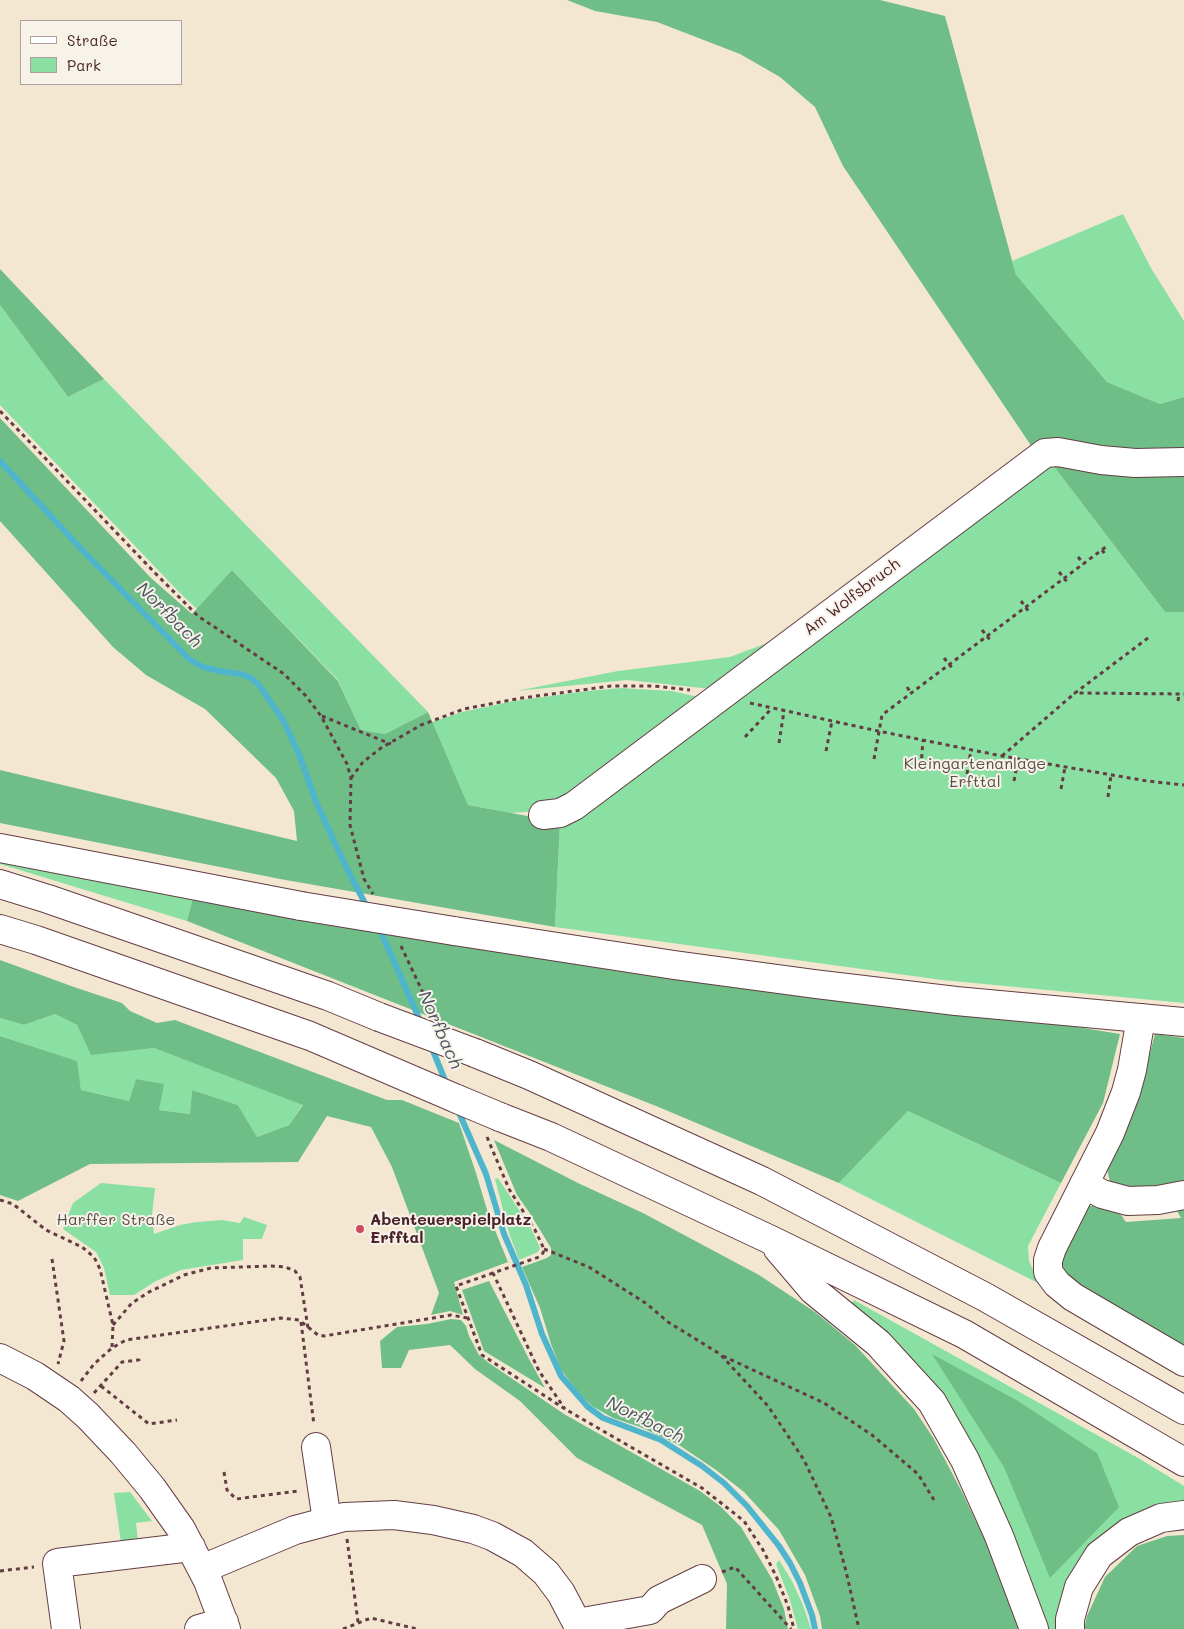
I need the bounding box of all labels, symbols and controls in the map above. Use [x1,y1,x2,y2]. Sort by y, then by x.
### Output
legend [20,20,182,85]
text: Straße [67,30,118,50]
text: Park [67,55,101,75]
street label: Am Wolfsbruch [800,554,904,640]
water label: Norfbach [132,578,206,652]
park label: Kleingartenanlage Erfttal [904,754,1046,792]
water label: Norfbach [413,988,467,1072]
park label: Harffer Straße [56,1210,176,1230]
place label: Abenteuerspielplatz Erfftal [370,1210,532,1248]
marker: Abenteuerspielplatz Erfftal [354,1223,366,1235]
water label: Norfbach [603,1392,687,1448]

